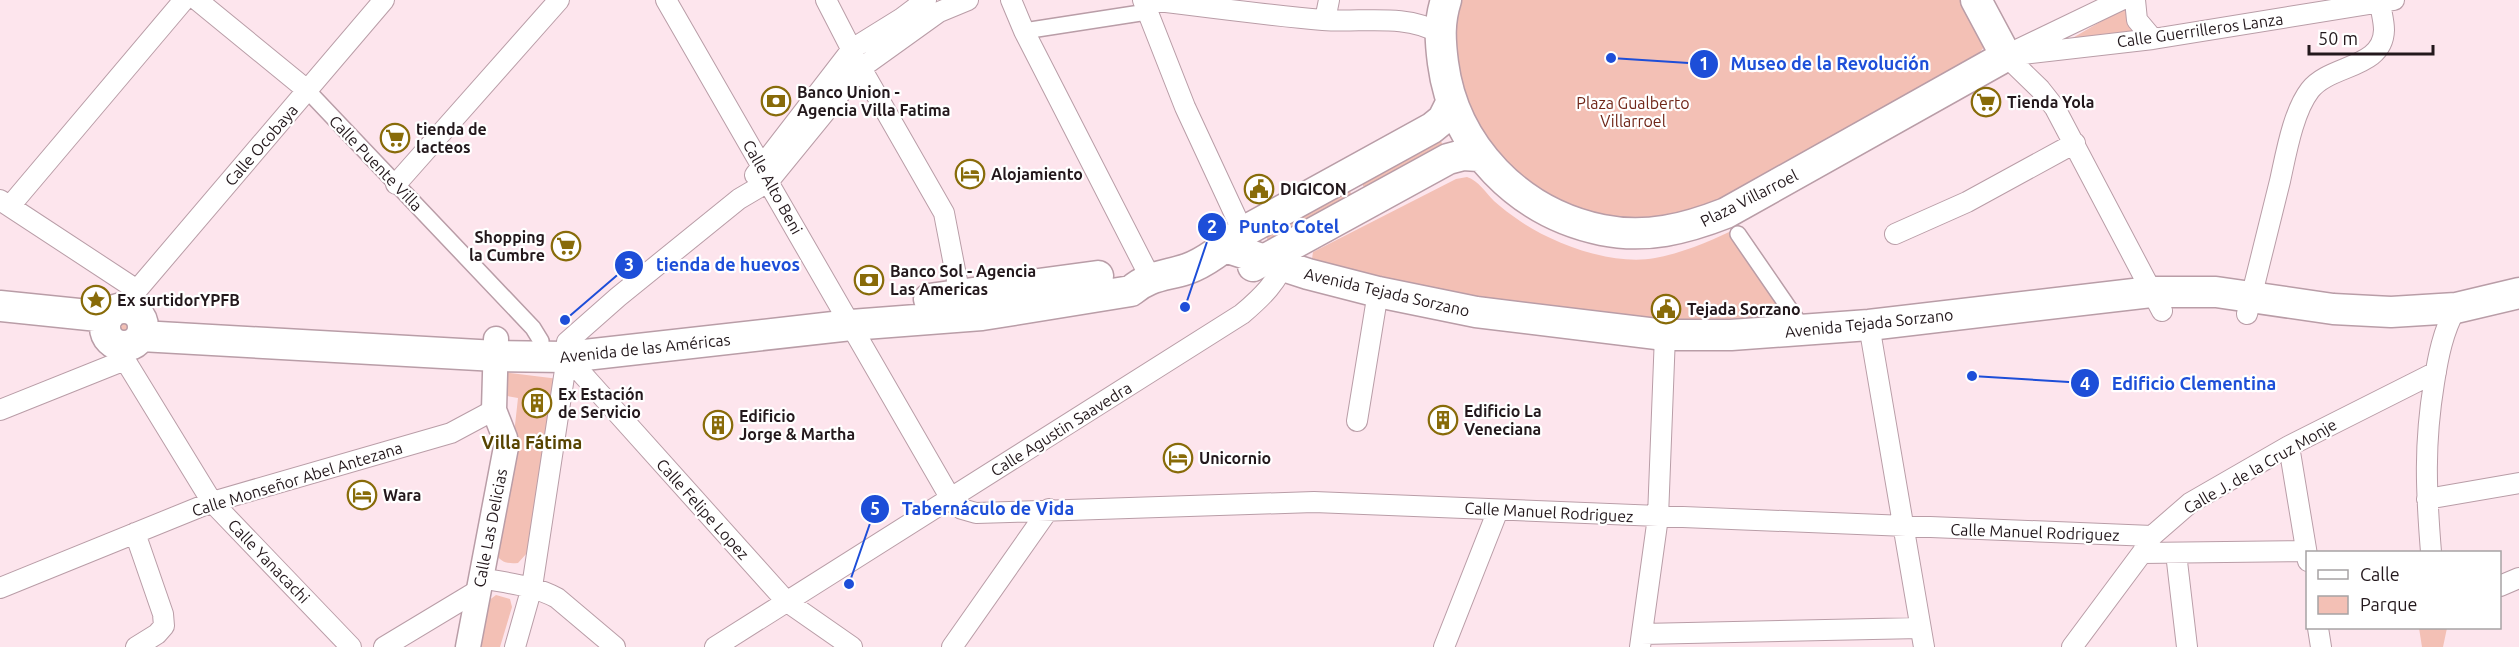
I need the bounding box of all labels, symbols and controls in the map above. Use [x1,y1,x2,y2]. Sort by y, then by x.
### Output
street label: Calle Guerrilleros Lanza [2116,9,2284,51]
scale bar [2309,18,2434,56]
text: 50 m [2318,28,2358,48]
callout: Museo de la Revolución [1689,46,1942,82]
text: 1 [1699,53,1709,73]
text: Museo de la Revolución [1731,53,1929,73]
place label: Banco Union - Agencia Villa Fatima [797,83,951,119]
bank icon: Banco Union - Agencia Villa Fatima [760,85,792,117]
supermarket icon: Tienda Yola [1970,86,2002,118]
place label: Tienda Yola [2007,93,2095,111]
park label: Plaza Gualberto Villarroel [1576,94,1690,130]
street label: Calle Ocobaya [221,101,301,189]
street label: Calle Puente Villa [326,112,426,214]
place label: tienda de lacteos [416,120,487,156]
supermarket icon: tienda de lacteos [379,122,411,154]
street label: Calle Alto Beni [740,137,806,237]
hotel icon: Alojamiento [954,158,986,190]
place label: Alojamiento [991,165,1083,183]
street label: Plaza Villarroel [1697,166,1801,230]
public building icon: DIGICON [1243,173,1275,205]
place label: DIGICON [1280,180,1347,198]
callout: Punto Cotel [1197,209,1351,245]
text: 2 [1207,216,1217,236]
text: Punto Cotel [1239,216,1340,236]
place label: Shopping la Cumbre [469,228,545,264]
supermarket icon: Shopping la Cumbre [550,230,582,262]
callout: tienda de huevos [614,247,812,283]
text: 3 [624,254,634,274]
text: tienda de huevos [656,254,800,274]
place label: Banco Sol - Agencia Las Americas [890,262,1036,298]
bank icon: Banco Sol - Agencia Las Americas [853,264,885,296]
street label: Avenida Tejada Sorzano [1303,264,1471,320]
place icon: Ex surtidorYPFB [80,284,112,316]
place label: Ex surtidorYPFB [117,291,240,309]
public building icon: Tejada Sorzano [1650,293,1682,325]
place label: Tejada Sorzano [1687,300,1801,318]
street label: Avenida Tejada Sorzano [1784,305,1954,341]
street label: Avenida de las Américas [559,330,731,366]
callout: Edificio Clementina [2070,365,2288,401]
text: 4 [2080,373,2090,393]
text: Edificio Clementina [2112,373,2276,393]
street label: Calle Agustin Saavedra [987,378,1135,480]
place label: Ex Estación de Servicio [558,385,644,421]
building icon: Ex Estación de Servicio [521,387,553,419]
place label: Edificio La Veneciana [1464,402,1542,438]
building icon: Edificio La Veneciana [1427,404,1459,436]
place label: Edificio Jorge & Martha [739,407,855,443]
building icon: Edificio Jorge & Martha [702,409,734,441]
street label: Calle J. de la Cruz Monje [2180,415,2340,517]
district label: Villa Fátima [482,432,582,452]
street label: Calle Monseñor Abel Antezana [190,438,404,520]
hotel icon: Unicornio [1162,442,1194,474]
place label: Unicornio [1199,449,1271,467]
street label: Calle Felipe Lopez [653,455,753,563]
street label: Calle Las Delicias [470,467,510,589]
hotel icon: Wara [346,479,378,511]
place label: Wara [383,486,422,504]
callout: Tabernáculo de Vida [860,491,1087,527]
text: 5 [870,498,880,518]
text: Tabernáculo de Vida [902,498,1074,518]
street label: Calle Manuel Rodriguez [1464,499,1634,525]
street label: Calle Yanacachi [225,515,313,607]
street label: Calle Manuel Rodriguez [1950,520,2120,544]
legend [2306,551,2501,629]
text: Calle [2360,564,2400,584]
text: Parque [2360,594,2417,614]

